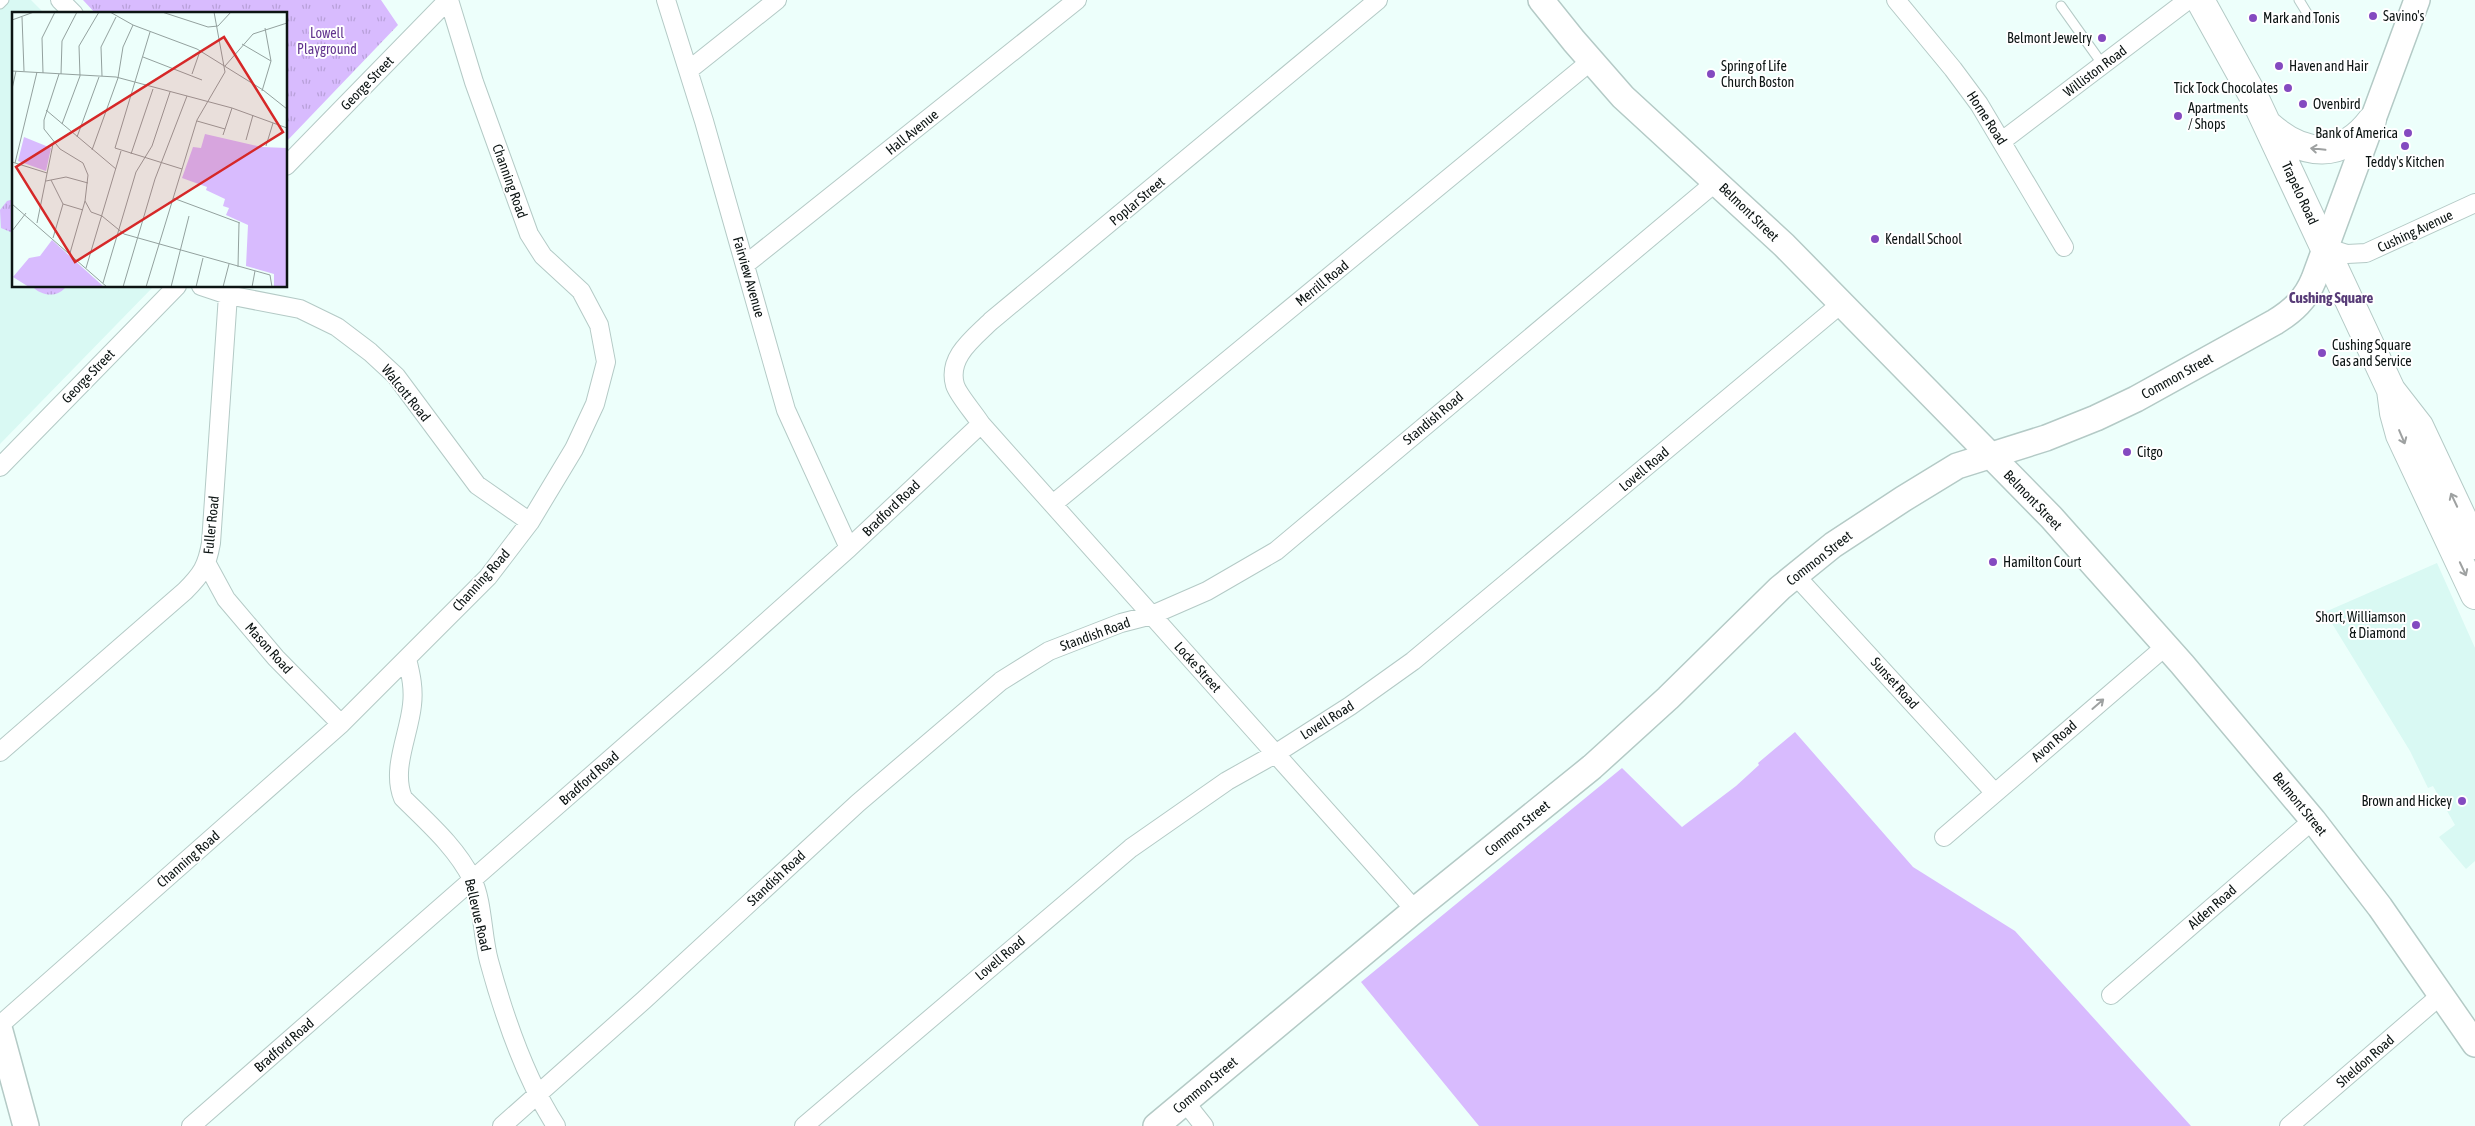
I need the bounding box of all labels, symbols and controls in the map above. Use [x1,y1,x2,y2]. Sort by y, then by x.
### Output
place label: Savino's [2383,8,2424,24]
place label: Mark and Tonis [2263,10,2340,26]
marker: Savino's [2367,10,2379,22]
inset map [12,12,288,288]
marker: Mark and Tonis [2247,12,2259,24]
park label: Lowell Playground [297,25,357,57]
place label: Belmont Jewelry [2007,30,2092,46]
marker: Belmont Jewelry [2096,32,2108,44]
street label: Williston Road [2060,42,2130,100]
street label: George Street [337,53,397,113]
place label: Spring of Life Church Boston [1721,58,1794,90]
place label: Haven and Hair [2289,58,2369,74]
marker: Haven and Hair [2273,60,2285,72]
marker: Spring of Life Church Boston [1705,68,1717,80]
place label: Tick Tock Chocolates [2174,80,2278,96]
marker: Tick Tock Chocolates [2282,82,2294,94]
street label: Horne Road [1964,88,2010,148]
place label: Ovenbird [2313,96,2361,112]
marker: Ovenbird [2297,98,2309,110]
place label: Apartments / Shops [2188,100,2248,132]
street label: Hall Avenue [883,106,941,158]
marker: Apartments / Shops [2172,110,2184,122]
place label: Bank of America [2315,125,2398,141]
marker: Bank of America [2402,127,2414,139]
marker: Teddy's Kitchen [2399,140,2411,152]
street label: Channing Road [489,142,531,220]
one-way arrow [2310,144,2326,154]
place label: Teddy's Kitchen [2366,154,2444,170]
street label: Trapelo Road [2278,159,2322,227]
street label: Poplar Street [1106,173,1168,229]
street label: Belmont Street [1716,180,1782,244]
street label: Cushing Avenue [2375,207,2455,255]
place label: Kendall School [1885,231,1962,247]
marker: Kendall School [1869,233,1881,245]
street label: Fairview Avenue [730,235,768,319]
street label: Merrill Road [1292,257,1352,309]
district label: Cushing Square [2289,289,2374,306]
place label: Cushing Square Gas and Service [2332,337,2412,369]
street label: George Street [58,346,118,406]
marker: Cushing Square Gas and Service [2316,347,2328,359]
street label: Common Street [2139,350,2215,402]
street label: Walcott Road [378,361,434,425]
street label: Standish Road [1400,388,1466,448]
one-way arrow [2397,429,2407,444]
street label: Lovell Road [1616,444,1672,494]
place label: Citgo [2137,444,2163,460]
marker: Citgo [2121,446,2133,458]
street label: Belmont Street [2001,467,2065,533]
street label: Bradford Road [859,477,923,539]
one-way arrow [2449,493,2459,508]
street label: Fuller Road [200,495,222,555]
street label: Common Street [1783,527,1855,589]
street label: Channing Road [449,546,513,614]
place label: Hamilton Court [2003,554,2082,570]
marker: Hamilton Court [1987,556,1999,568]
one-way arrow [2458,561,2468,576]
place label: Short, Williamson & Diamond [2315,609,2406,641]
street label: Standish Road [1058,614,1132,654]
street label: Mason Road [242,619,296,677]
marker: Short, Williamson & Diamond [2410,619,2422,631]
street label: Locke Street [1171,639,1225,695]
street label: Sunset Road [1868,654,1922,712]
street label: Lovell Road [1297,697,1357,743]
one-way arrow [2091,699,2104,710]
street label: Avon Road [2028,717,2080,765]
street label: Bradford Road [556,748,622,808]
street label: Belmont Street [2270,769,2330,839]
place label: Brown and Hickey [2361,793,2452,809]
marker: Brown and Hickey [2456,795,2468,807]
street label: Common Street [1481,797,1553,859]
street label: Channing Road [153,827,223,891]
street label: Standish Road [744,847,808,909]
street label: Bellevue Road [462,877,494,953]
street label: Alden Road [2185,882,2239,932]
street label: Lovell Road [972,933,1028,983]
street label: Bradford Road [251,1015,317,1075]
street label: Sheldon Road [2333,1032,2397,1090]
street label: Common Street [1170,1053,1240,1117]

